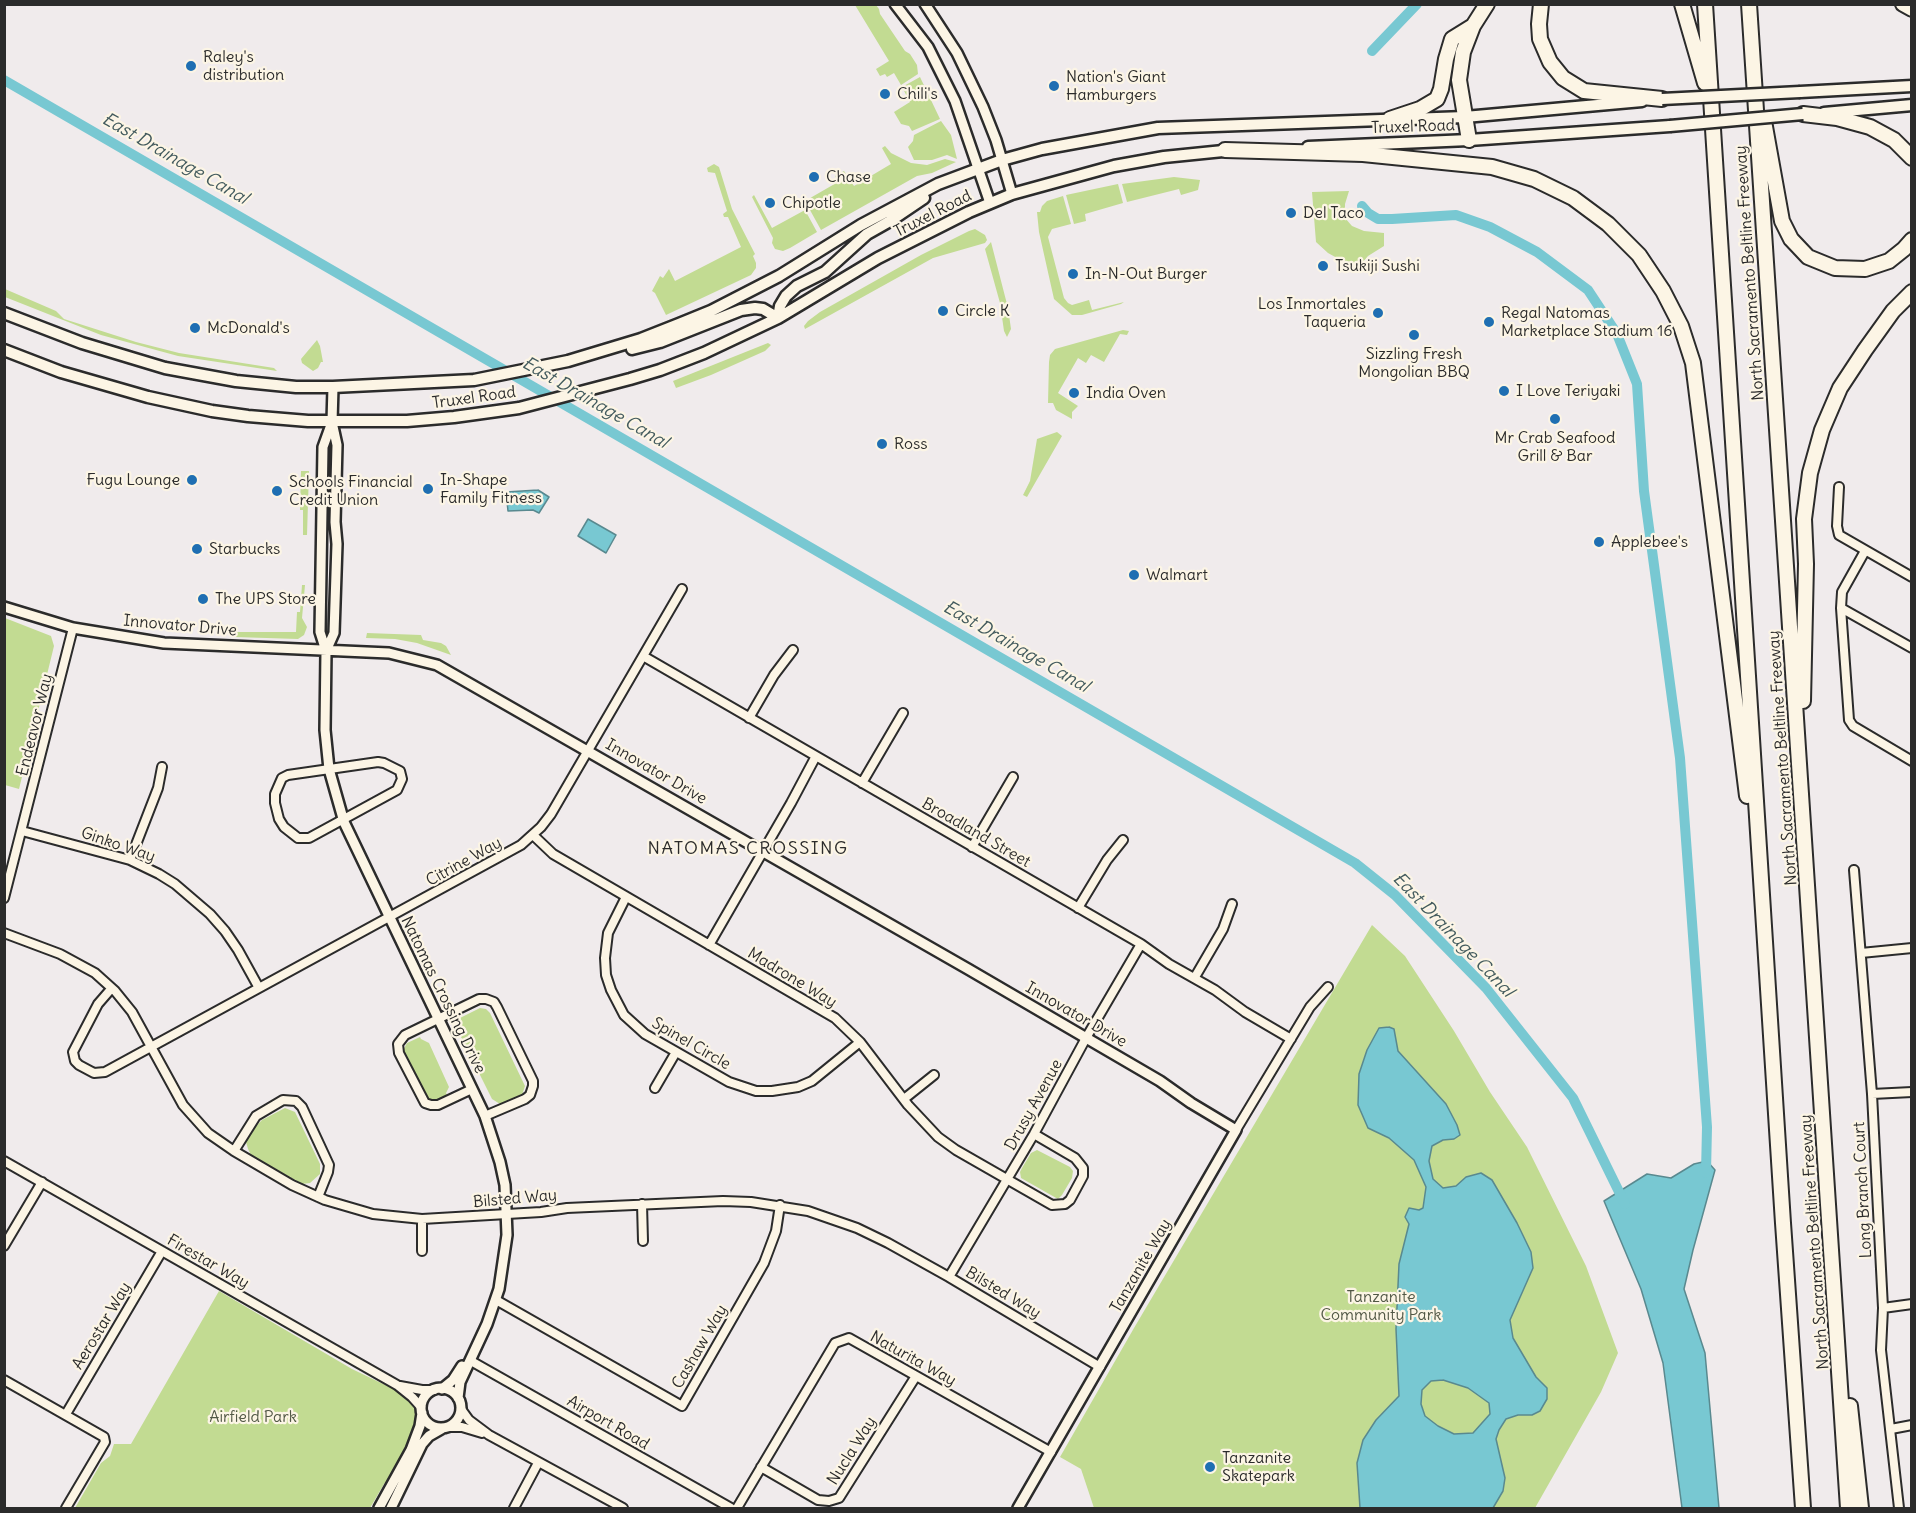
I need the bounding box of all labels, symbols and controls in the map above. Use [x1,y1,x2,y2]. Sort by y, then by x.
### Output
place label: Raley's distribution [203,47,284,85]
marker: Raley's distribution [184,59,198,73]
place label: Nation's Giant Hamburgers [1066,67,1166,105]
marker: Nation's Giant Hamburgers [1047,79,1061,93]
place label: Chili's [897,84,938,104]
marker: Chili's [878,87,892,101]
water label: East Drainage Canal [98,108,252,210]
street label: Truxel Road [1371,116,1455,138]
street label: North Sacramento Beltline Freeway [1732,145,1768,401]
place label: Chase [826,167,871,187]
marker: Chase [807,170,821,184]
street label: Truxel Road [891,186,975,242]
place label: Chipotle [782,193,841,213]
marker: Chipotle [763,196,777,210]
place label: Del Taco [1303,203,1364,223]
marker: Del Taco [1284,206,1298,220]
place label: Tsukiji Sushi [1335,256,1420,276]
marker: Tsukiji Sushi [1316,259,1330,273]
place label: In-N-Out Burger [1085,264,1207,284]
marker: In-N-Out Burger [1066,267,1080,281]
place label: Los Inmortales Taqueria [1258,294,1366,332]
place label: Circle K [955,301,1010,321]
place label: Regal Natomas Marketplace Stadium 16 [1501,303,1672,341]
marker: Circle K [936,304,950,318]
marker: Los Inmortales Taqueria [1371,306,1385,320]
marker: Regal Natomas Marketplace Stadium 16 [1482,315,1496,329]
place label: McDonald's [207,318,290,338]
marker: McDonald's [188,321,202,335]
marker: Sizzling Fresh Mongolian BBQ [1407,328,1421,342]
place label: Sizzling Fresh Mongolian BBQ [1358,344,1470,382]
water label: East Drainage Canal [518,352,672,454]
place label: I Love Teriyaki [1516,381,1620,401]
street label: Truxel Road [431,383,517,413]
place label: India Oven [1086,383,1166,403]
marker: I Love Teriyaki [1497,384,1511,398]
marker: India Oven [1067,386,1081,400]
marker: Mr Crab Seafood Grill & Bar [1548,412,1562,426]
place label: Mr Crab Seafood Grill & Bar [1495,428,1615,466]
place label: Ross [894,434,928,454]
marker: Ross [875,437,889,451]
place label: Fugu Lounge [87,470,180,490]
place label: In-Shape Family Fitness [440,470,542,508]
place label: Schools Financial Credit Union [289,472,413,510]
marker: Fugu Lounge [185,473,199,487]
marker: In-Shape Family Fitness [421,482,435,496]
marker: Schools Financial Credit Union [270,484,284,498]
place label: Applebee's [1611,532,1688,552]
marker: Applebee's [1592,535,1606,549]
place label: Starbucks [209,539,280,559]
marker: Starbucks [190,542,204,556]
place label: Walmart [1146,565,1208,585]
marker: Walmart [1127,568,1141,582]
place label: The UPS Store [215,589,316,609]
marker: The UPS Store [196,592,210,606]
water label: East Drainage Canal [939,596,1093,698]
street label: Innovator Drive [122,611,238,641]
street label: North Sacramento Beltline Freeway [1765,630,1801,886]
street label: Endeavor Way [13,672,57,778]
street label: Innovator Drive [602,735,710,809]
street label: Broadland Street [918,794,1034,872]
street label: Ginko Way [78,823,158,867]
street label: Citrine Way [423,833,505,891]
district label: NATOMAS CROSSING [648,838,848,860]
water label: East Drainage Canal [1388,868,1518,1002]
street label: Natomas Crossing Drive [397,913,489,1077]
street label: Madrone Way [744,944,840,1012]
street label: Innovator Drive [1022,978,1130,1052]
street label: Spinel Circle [648,1014,734,1074]
street label: Drusy Avenue [1001,1056,1067,1154]
street label: North Sacramento Beltline Freeway [1797,1114,1833,1370]
street label: Long Branch Court [1850,1121,1876,1259]
street label: Bilsted Way [472,1186,558,1212]
street label: Tanzanite Way [1106,1216,1176,1316]
street label: Firestar Way [164,1231,252,1293]
street label: Bilsted Way [962,1263,1044,1323]
street label: Aerostar Way [68,1279,136,1373]
park label: Tanzanite Community Park [1321,1287,1441,1325]
street label: Cashaw Way [668,1302,732,1392]
street label: Naturita Way [867,1327,959,1391]
street label: Airport Road [563,1392,653,1454]
park label: Airfield Park [209,1407,297,1427]
street label: Nucla Way [823,1413,881,1489]
place label: Tanzanite Skatepark [1222,1448,1295,1486]
marker: Tanzanite Skatepark [1203,1460,1217,1474]

